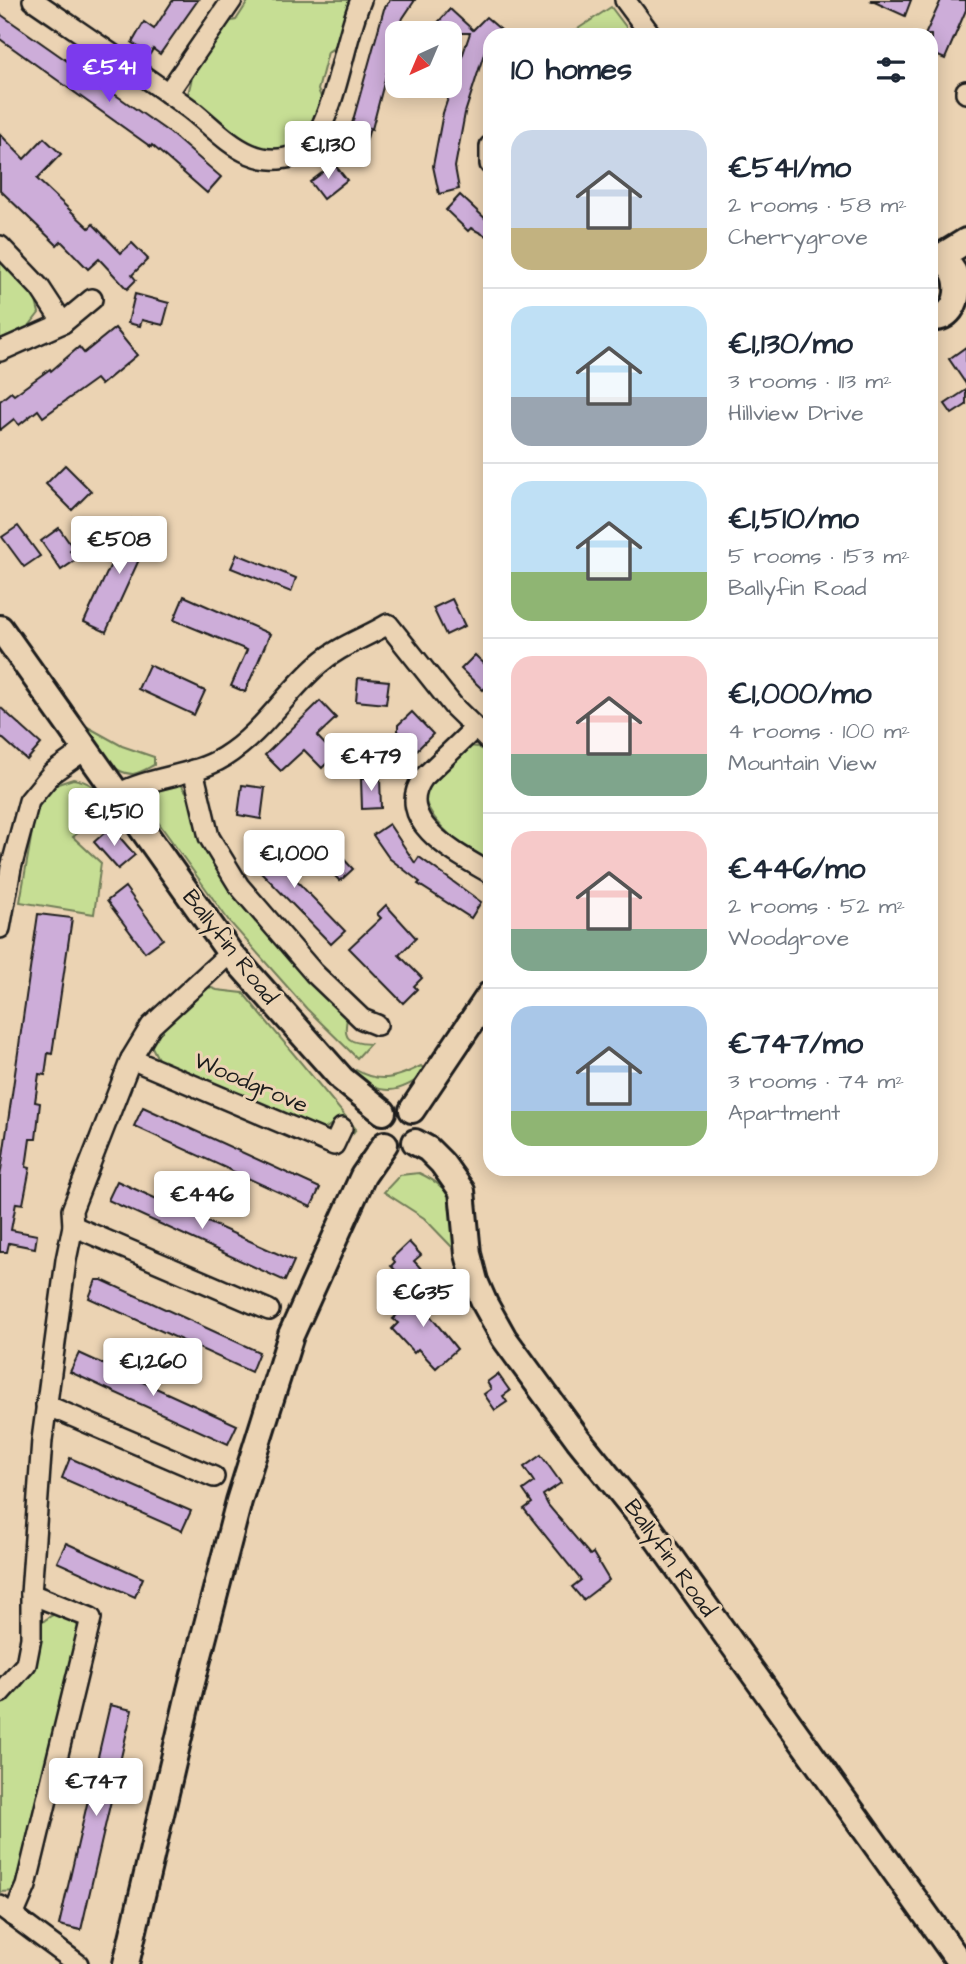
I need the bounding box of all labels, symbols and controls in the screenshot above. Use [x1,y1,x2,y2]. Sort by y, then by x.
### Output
north arrow [385,21,462,98]
map controls [385,21,462,98]
pin: €541 [68,44,150,104]
text: 10 homes [511,49,632,91]
text: €541 [82,51,136,83]
icon: filters [872,51,910,89]
pin: €1,130 [271,122,385,181]
text: €1,130 [301,128,355,160]
text: €541/mo [728,147,851,189]
icon: home [567,158,651,242]
text: 2 rooms · 58 m² [728,189,907,221]
text: Cherrygrove [728,221,868,253]
text: €1,130/mo [728,323,853,365]
icon: home [567,334,651,418]
text: 3 rooms · 113 m² [728,365,892,397]
text: Hillview Drive [728,397,864,429]
text: €1,510/mo [728,498,859,540]
icon: home [567,509,651,593]
pin: €508 [78,516,160,576]
text: €508 [87,523,151,555]
text: 5 rooms · 153 m² [728,540,910,572]
text: Ballyfin Road [728,572,867,604]
text: €1,000/mo [728,673,872,715]
icon: home [567,684,651,768]
text: 4 rooms · 100 m² [728,715,910,747]
pin: €479 [330,734,412,793]
text: €479 [340,740,402,772]
text: Mountain View [728,747,877,779]
pin: €1,510 [57,788,171,848]
text: €1,510 [84,795,144,827]
pin: €1,000 [237,830,351,890]
text: €1,000 [260,837,328,869]
text: €446/mo [728,848,865,890]
icon: home [567,859,651,943]
street label: Ballyfin Road [174,883,285,1012]
text: 2 rooms · 52 m² [728,890,905,922]
text: Woodgrove [728,922,849,954]
text: €747/mo [728,1023,863,1065]
icon: home [567,1034,651,1118]
street label: Woodgrove [189,1045,313,1122]
text: 3 rooms · 74 m² [728,1065,904,1097]
text: Apartment [728,1097,840,1129]
pin: €446 [161,1172,243,1231]
text: €446 [170,1178,234,1210]
pin: €635 [382,1270,464,1329]
text: €635 [393,1276,453,1308]
pin: €1,260 [96,1338,210,1398]
text: €1,260 [119,1345,187,1377]
street label: Ballyfin Road [616,1493,724,1624]
pin: €747 [55,1758,137,1818]
text: €747 [65,1765,127,1797]

